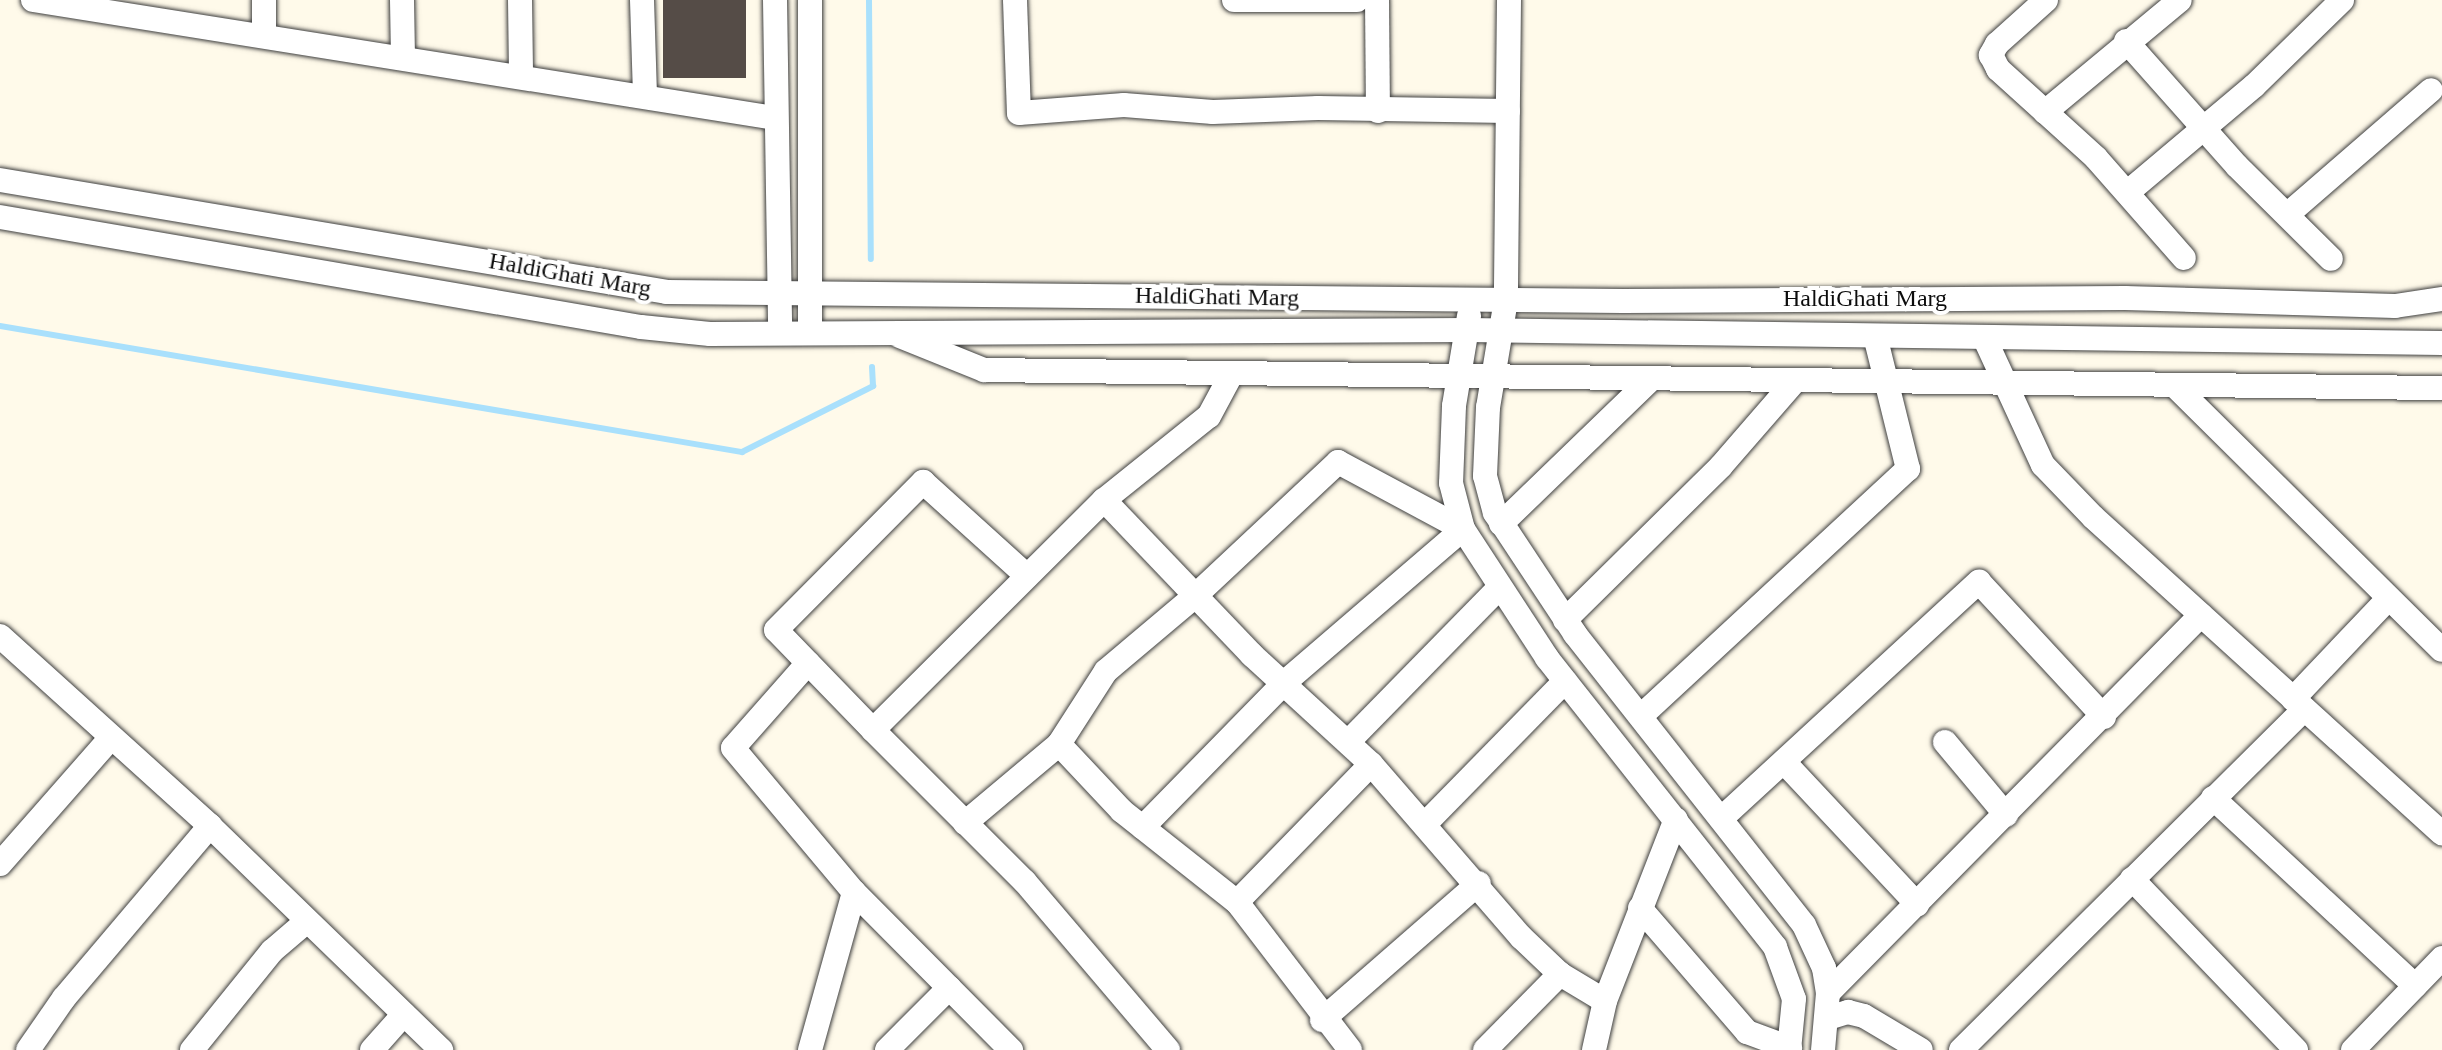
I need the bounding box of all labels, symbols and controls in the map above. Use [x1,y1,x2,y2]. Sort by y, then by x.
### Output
street label: HaldiGhati Marg [487,247,653,303]
street label: HaldiGhati Marg [1135,281,1299,313]
street label: HaldiGhati Marg [1783,285,1947,313]

